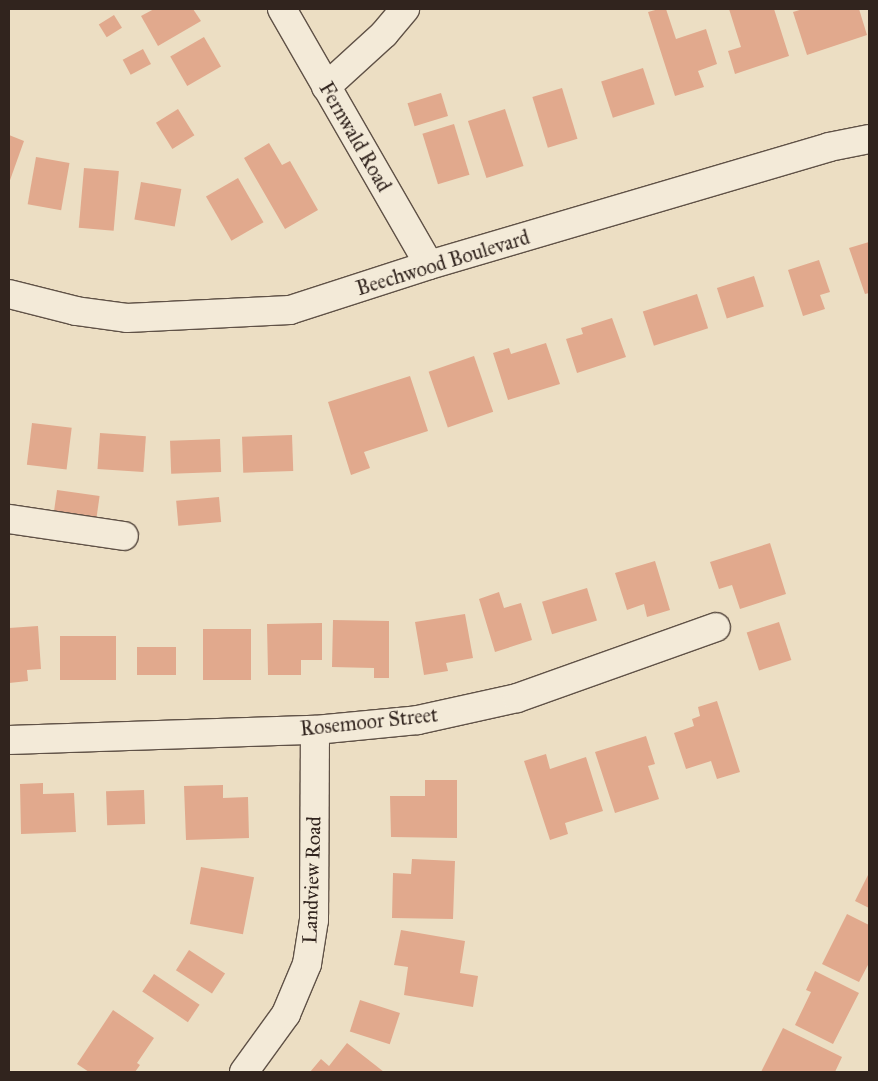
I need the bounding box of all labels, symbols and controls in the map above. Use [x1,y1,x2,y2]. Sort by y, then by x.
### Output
street label: Fernwald Road [314,78,396,196]
street label: Beechwood Boulevard [353,225,533,301]
street label: Rosemoor Street [299,703,439,741]
street label: Landview Road [298,816,326,944]

